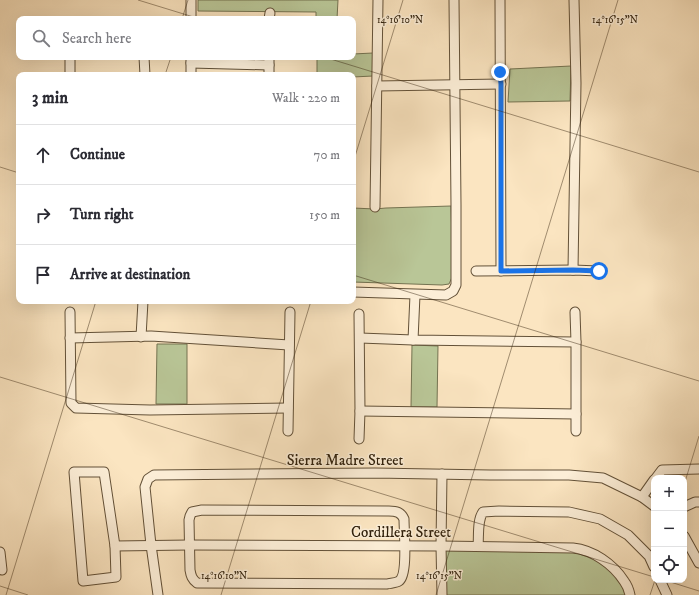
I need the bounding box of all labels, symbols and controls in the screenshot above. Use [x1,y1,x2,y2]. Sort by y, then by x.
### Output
text: 14°16'10"N [377,14,423,26]
text: 14°16'15"N [592,14,638,26]
search box [16,16,356,60]
icon: search [30,27,52,49]
text: Search here [62,29,131,48]
route end [491,63,509,81]
text: 3 min [32,87,68,109]
text: Walk · 220 m [272,90,340,106]
icon: ahead [32,144,54,166]
text: Continue [70,145,125,164]
text: 70 m [314,147,340,163]
icon: right [32,204,54,226]
text: Turn right [70,205,133,224]
text: 150 m [309,207,340,223]
route start [590,262,608,280]
icon: arrive [32,264,54,286]
text: Arrive at destination [70,265,190,284]
street label: Sierra Madre Street [287,451,404,470]
map controls [651,475,687,583]
button: + [651,475,687,511]
button: − [651,511,687,547]
street label: Cordillera Street [351,523,451,542]
button: locate [651,547,687,583]
text: 14°16'10"N [201,570,247,582]
text: 14°16'15"N [416,570,462,582]

